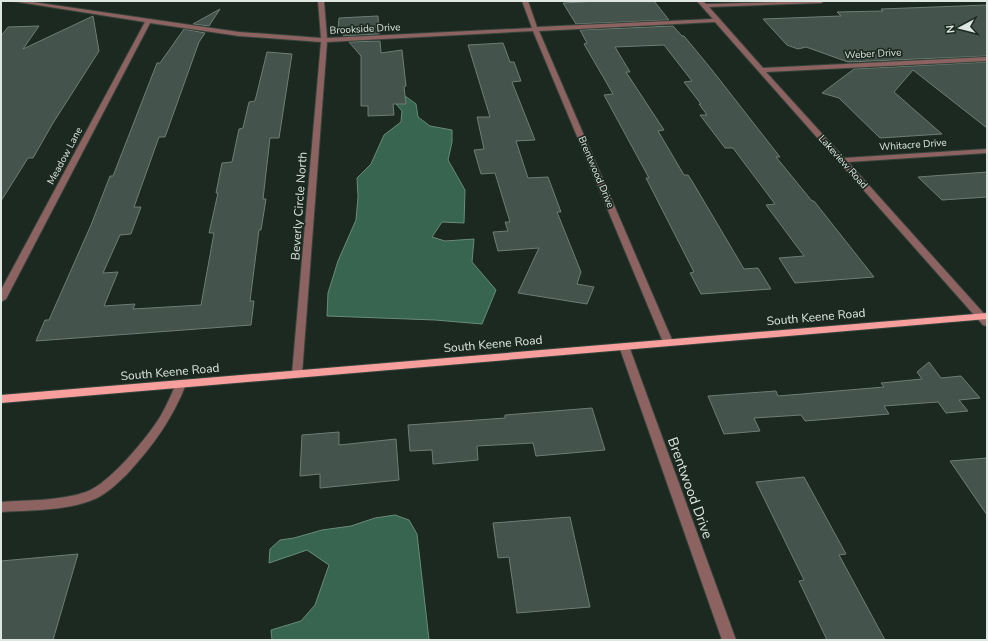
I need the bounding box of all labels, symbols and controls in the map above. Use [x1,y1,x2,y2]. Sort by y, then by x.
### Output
north arrow [940,8,980,48]
street label: Brookside Drive [329,20,401,38]
text: N [943,24,959,34]
street label: Weber Drive [844,46,902,62]
street label: Meadow Lane [44,125,86,187]
street label: Lakeview Road [815,132,871,192]
street label: Brentwood Drive [575,134,617,210]
street label: Whitacre Drive [879,136,947,154]
street label: Beverly Circle North [287,151,311,261]
street label: South Keene Road [766,305,866,329]
street label: South Keene Road [443,332,543,356]
street label: South Keene Road [120,360,220,384]
street label: Brentwood Drive [663,434,717,542]

